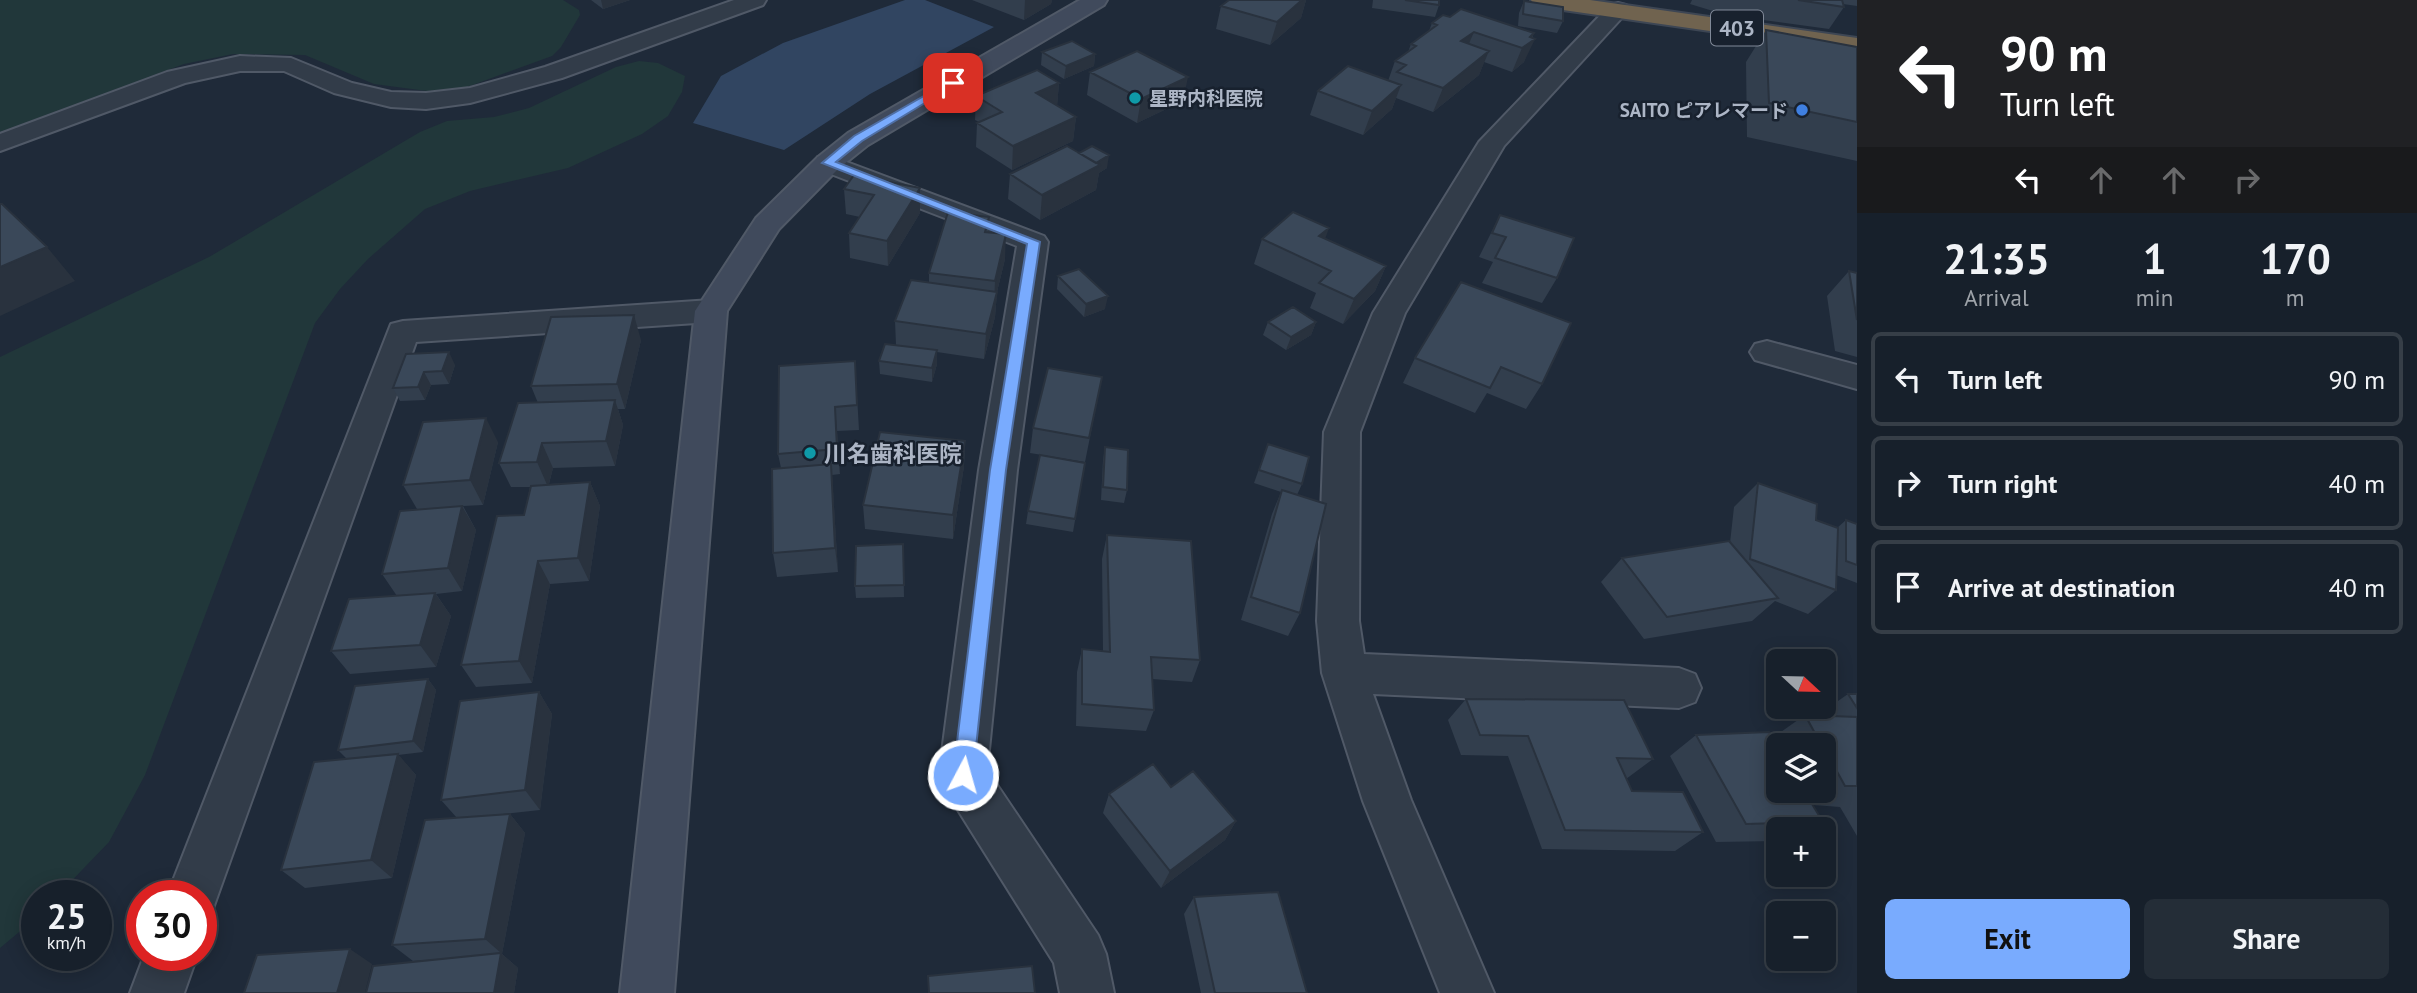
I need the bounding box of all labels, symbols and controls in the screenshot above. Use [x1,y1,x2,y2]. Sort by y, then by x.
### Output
road number: 403 [1711,10,1763,46]
text: 90 m [2000,21,2107,85]
icon: left [1885,28,1976,119]
pin [923,53,983,113]
icon: arrive [934,64,972,102]
text: Turn left [2000,83,2115,125]
place label: 星野内科医院 [1149,86,1263,110]
marker: 星野内科医院 [1127,90,1143,106]
place label: SAITO ピアレマード [1620,98,1788,122]
marker: SAITO ピアレマード [1794,102,1810,118]
icon: left [2009,161,2047,199]
icon: ahead [2082,161,2120,199]
icon: ahead [2155,161,2193,199]
icon: right [2228,161,2266,199]
text: 21:35 [1943,231,2050,286]
text: 1 [2143,231,2166,286]
text: 170 [2259,231,2331,286]
text: Arrival [1964,283,2029,312]
text: min [2136,283,2173,312]
text: m [2286,283,2304,312]
icon: left [1889,360,1927,398]
text: Turn left [1948,363,2042,396]
text: 90 m [2329,363,2385,396]
place label: 川名歯科医院 [824,439,962,468]
marker: 川名歯科医院 [802,445,818,461]
icon: right [1889,464,1927,502]
text: Turn right [1948,467,2057,500]
text: 40 m [2329,467,2385,500]
icon: arrive [1889,568,1927,606]
text: Arrive at destination [1948,571,2175,604]
text: 40 m [2329,571,2385,604]
north arrow [1766,649,1836,719]
map controls [1766,649,1836,971]
button: layers [1766,733,1836,803]
position arrow [926,738,1000,812]
button: + [1766,817,1836,887]
speed limit sign: 30 [126,880,217,971]
text: 25 [47,893,86,939]
button: Exit [1885,899,2130,979]
button: Share [2144,899,2389,979]
button: − [1766,901,1836,971]
text: km/h [47,931,86,954]

